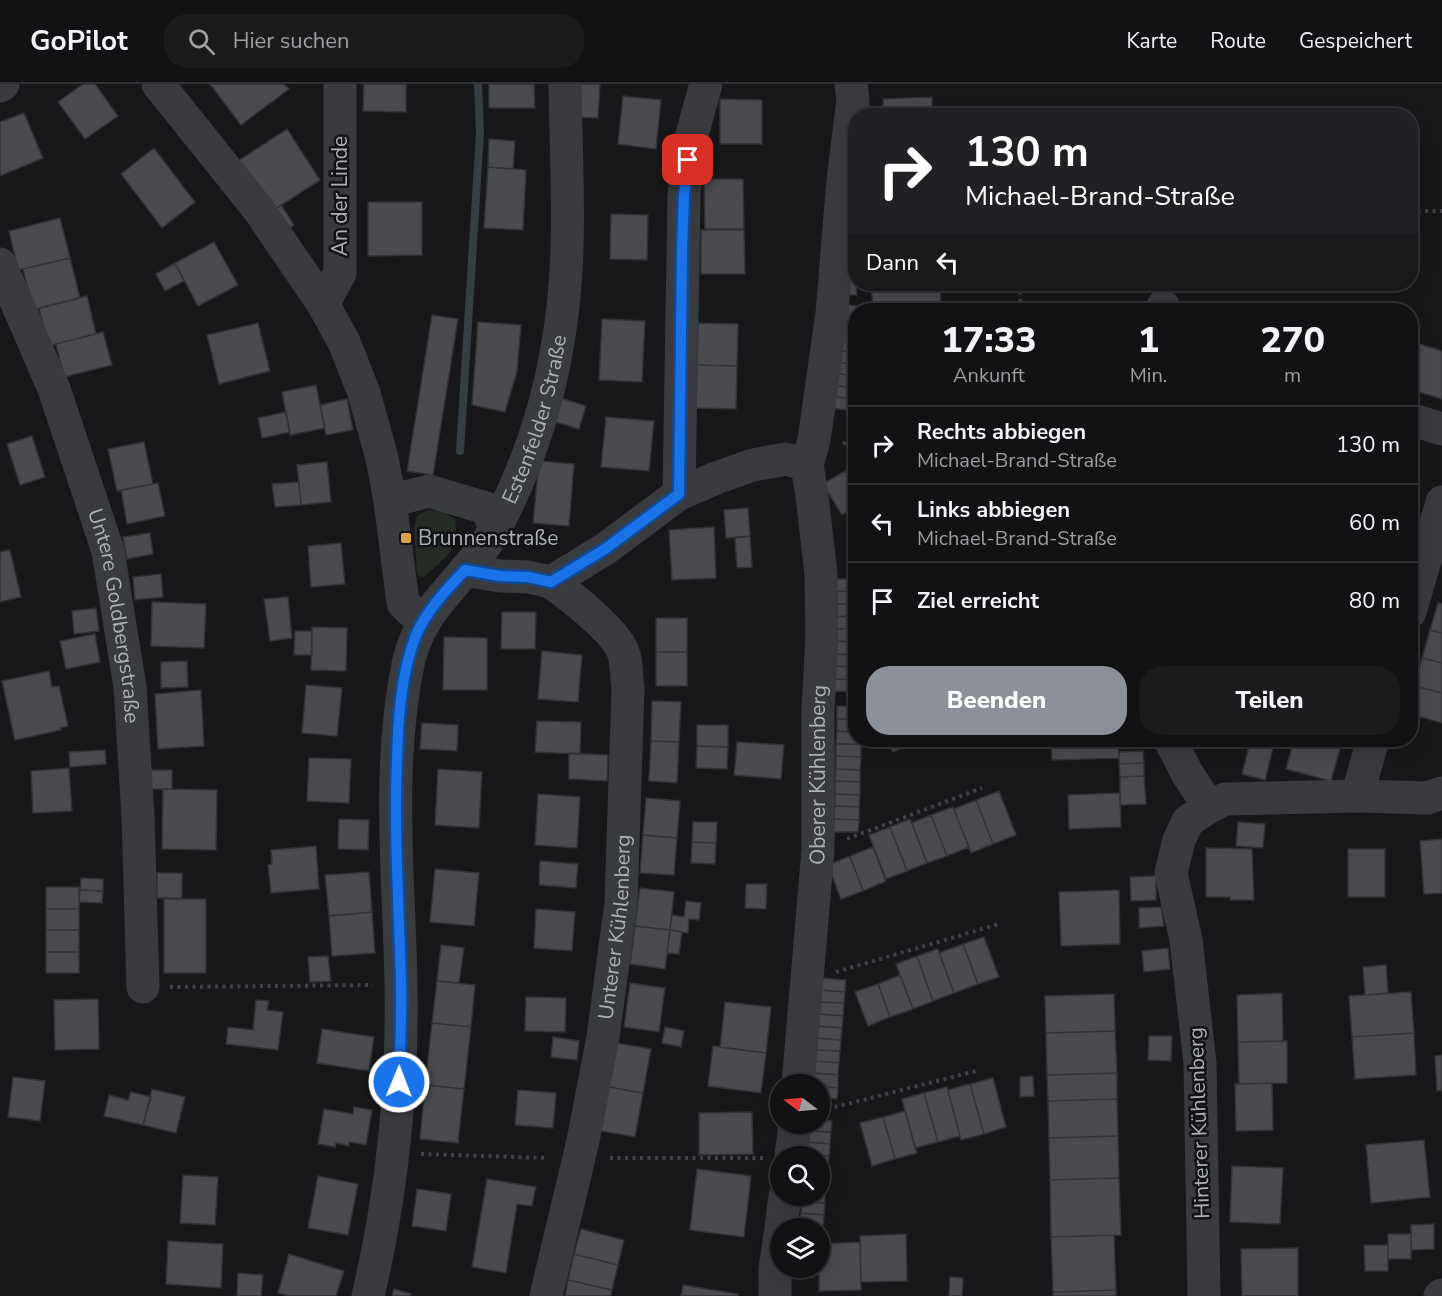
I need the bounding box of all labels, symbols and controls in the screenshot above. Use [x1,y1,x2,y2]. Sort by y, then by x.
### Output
search box [164,14,584,68]
text: GoPilot [30,22,128,60]
icon: search [185,25,218,58]
text: Hier suchen [233,26,350,56]
text: Karte [1127,27,1177,55]
text: Route [1210,27,1266,55]
text: Gespeichert [1299,27,1412,55]
text: 130 m [965,124,1089,181]
icon: right [866,132,944,210]
pin [662,134,713,185]
street label: An der Linde [326,136,354,256]
icon: arrive [671,143,704,176]
text: Michael-Brand-Straße [965,178,1235,215]
icon: left [931,246,964,279]
text: Dann [866,248,919,278]
text: 17:33 [941,316,1037,365]
text: 1 [1138,316,1159,365]
text: 270 [1260,316,1325,365]
street label: Estenfelder Straße [495,333,573,508]
text: Ankunft [953,362,1025,389]
text: Min. [1130,362,1167,389]
text: m [1284,362,1301,389]
text: Rechts abbiegen [917,417,1086,447]
icon: right [866,429,899,462]
text: 130 m [1336,430,1400,460]
text: Michael-Brand-Straße [917,447,1117,474]
text: Links abbiegen [917,495,1070,525]
street label: Untere Goldbergstraße [81,505,146,724]
icon: left [866,507,899,540]
text: 60 m [1349,508,1400,538]
place label: Brunnenstraße [418,524,558,552]
text: Michael-Brand-Straße [917,525,1117,552]
marker: Brunnenstraße [399,531,413,545]
icon: arrive [866,585,899,618]
text: Ziel erreicht [917,586,1039,616]
text: 80 m [1349,586,1400,616]
button: Beenden [866,666,1127,735]
button: Teilen [1139,666,1400,735]
street label: Oberer Kühlenberg [803,684,833,866]
street label: Unterer Kühlenberg [591,834,637,1021]
street label: Hinterer Kühlenberg [1182,1027,1216,1219]
position arrow [367,1050,431,1114]
north arrow [770,1074,830,1134]
map controls [770,1074,830,1278]
button: search [770,1146,830,1206]
button: layers [770,1218,830,1278]

